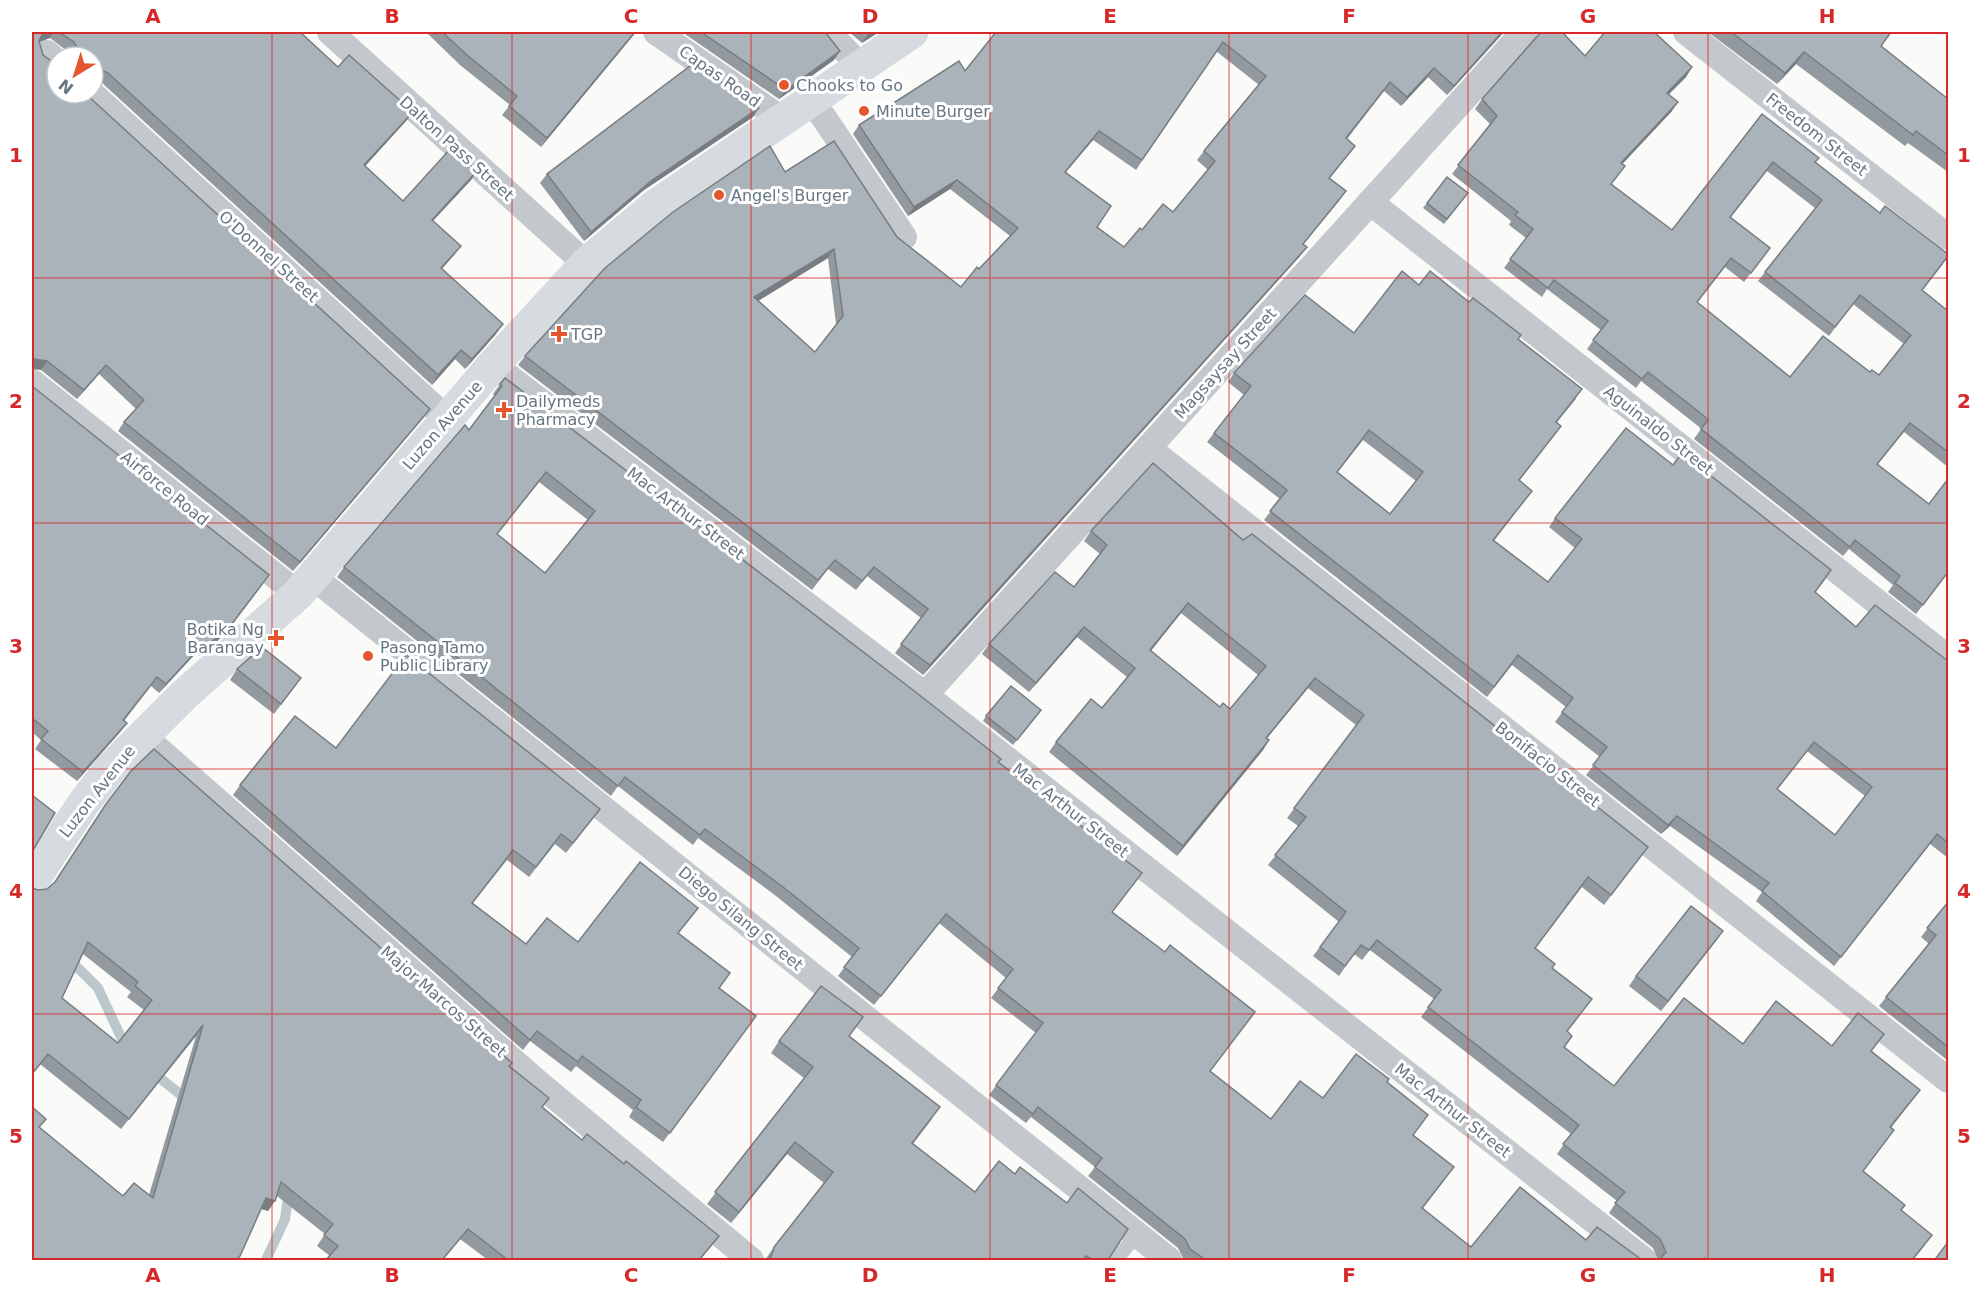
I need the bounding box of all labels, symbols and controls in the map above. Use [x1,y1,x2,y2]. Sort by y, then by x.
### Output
text: A [145,4,161,28]
text: B [384,4,400,28]
text: C [624,4,638,28]
text: D [862,4,878,28]
text: E [1103,4,1117,28]
text: F [1342,4,1356,28]
text: G [1580,4,1596,28]
text: H [1819,4,1835,28]
street label: Capas Road [676,42,764,111]
north arrow [45,45,105,105]
text: N [55,75,77,98]
place label: Chooks to Go [796,76,903,95]
marker: Chooks to Go [777,78,791,92]
street label: Freedom Street [1762,89,1871,180]
street label: Dalton Pass Street [396,92,518,205]
place label: Minute Burger [876,102,990,121]
marker: Minute Burger [857,104,871,118]
text: 1 [9,143,23,167]
text: 1 [1957,143,1971,167]
place label: Angel's Burger [731,186,849,205]
marker: Angel's Burger [712,188,726,202]
street label: O'Donnel Street [215,207,322,306]
street label: Magsaysay Street [1171,304,1280,423]
place label: TGP [570,325,603,344]
marker: TGP [552,327,566,341]
street label: Luzon Avenue [399,377,486,474]
street label: Aguinaldo Street [1600,382,1717,479]
text: 2 [9,389,23,413]
text: 2 [1957,389,1971,413]
place label: Dailymeds Pharmacy [516,392,600,429]
marker: Dailymeds Pharmacy [497,403,511,417]
street label: Airforce Road [117,447,212,530]
street label: Mac Arthur Street [623,463,748,564]
place label: Botika Ng Barangay [187,620,264,657]
marker: Botika Ng Barangay [269,631,283,645]
text: 3 [9,634,23,658]
text: 3 [1957,634,1971,658]
place label: Pasong Tamo Public Library [380,638,488,675]
marker: Pasong Tamo Public Library [361,649,375,663]
street label: Bonifacio Street [1492,718,1604,811]
street label: Luzon Avenue [56,741,139,841]
street label: Mac Arthur Street [1009,759,1132,862]
street label: Diego Silang Street [675,862,807,974]
text: 4 [9,879,23,903]
text: 4 [1957,879,1971,903]
street label: Major Marcos Street [377,942,510,1061]
street label: Mac Arthur Street [1391,1059,1514,1162]
text: 5 [9,1124,23,1148]
text: 5 [1957,1124,1971,1148]
text: A [145,1263,161,1287]
text: B [384,1263,400,1287]
text: C [624,1263,638,1287]
text: D [862,1263,878,1287]
text: E [1103,1263,1117,1287]
text: F [1342,1263,1356,1287]
text: G [1580,1263,1596,1287]
text: H [1819,1263,1835,1287]

